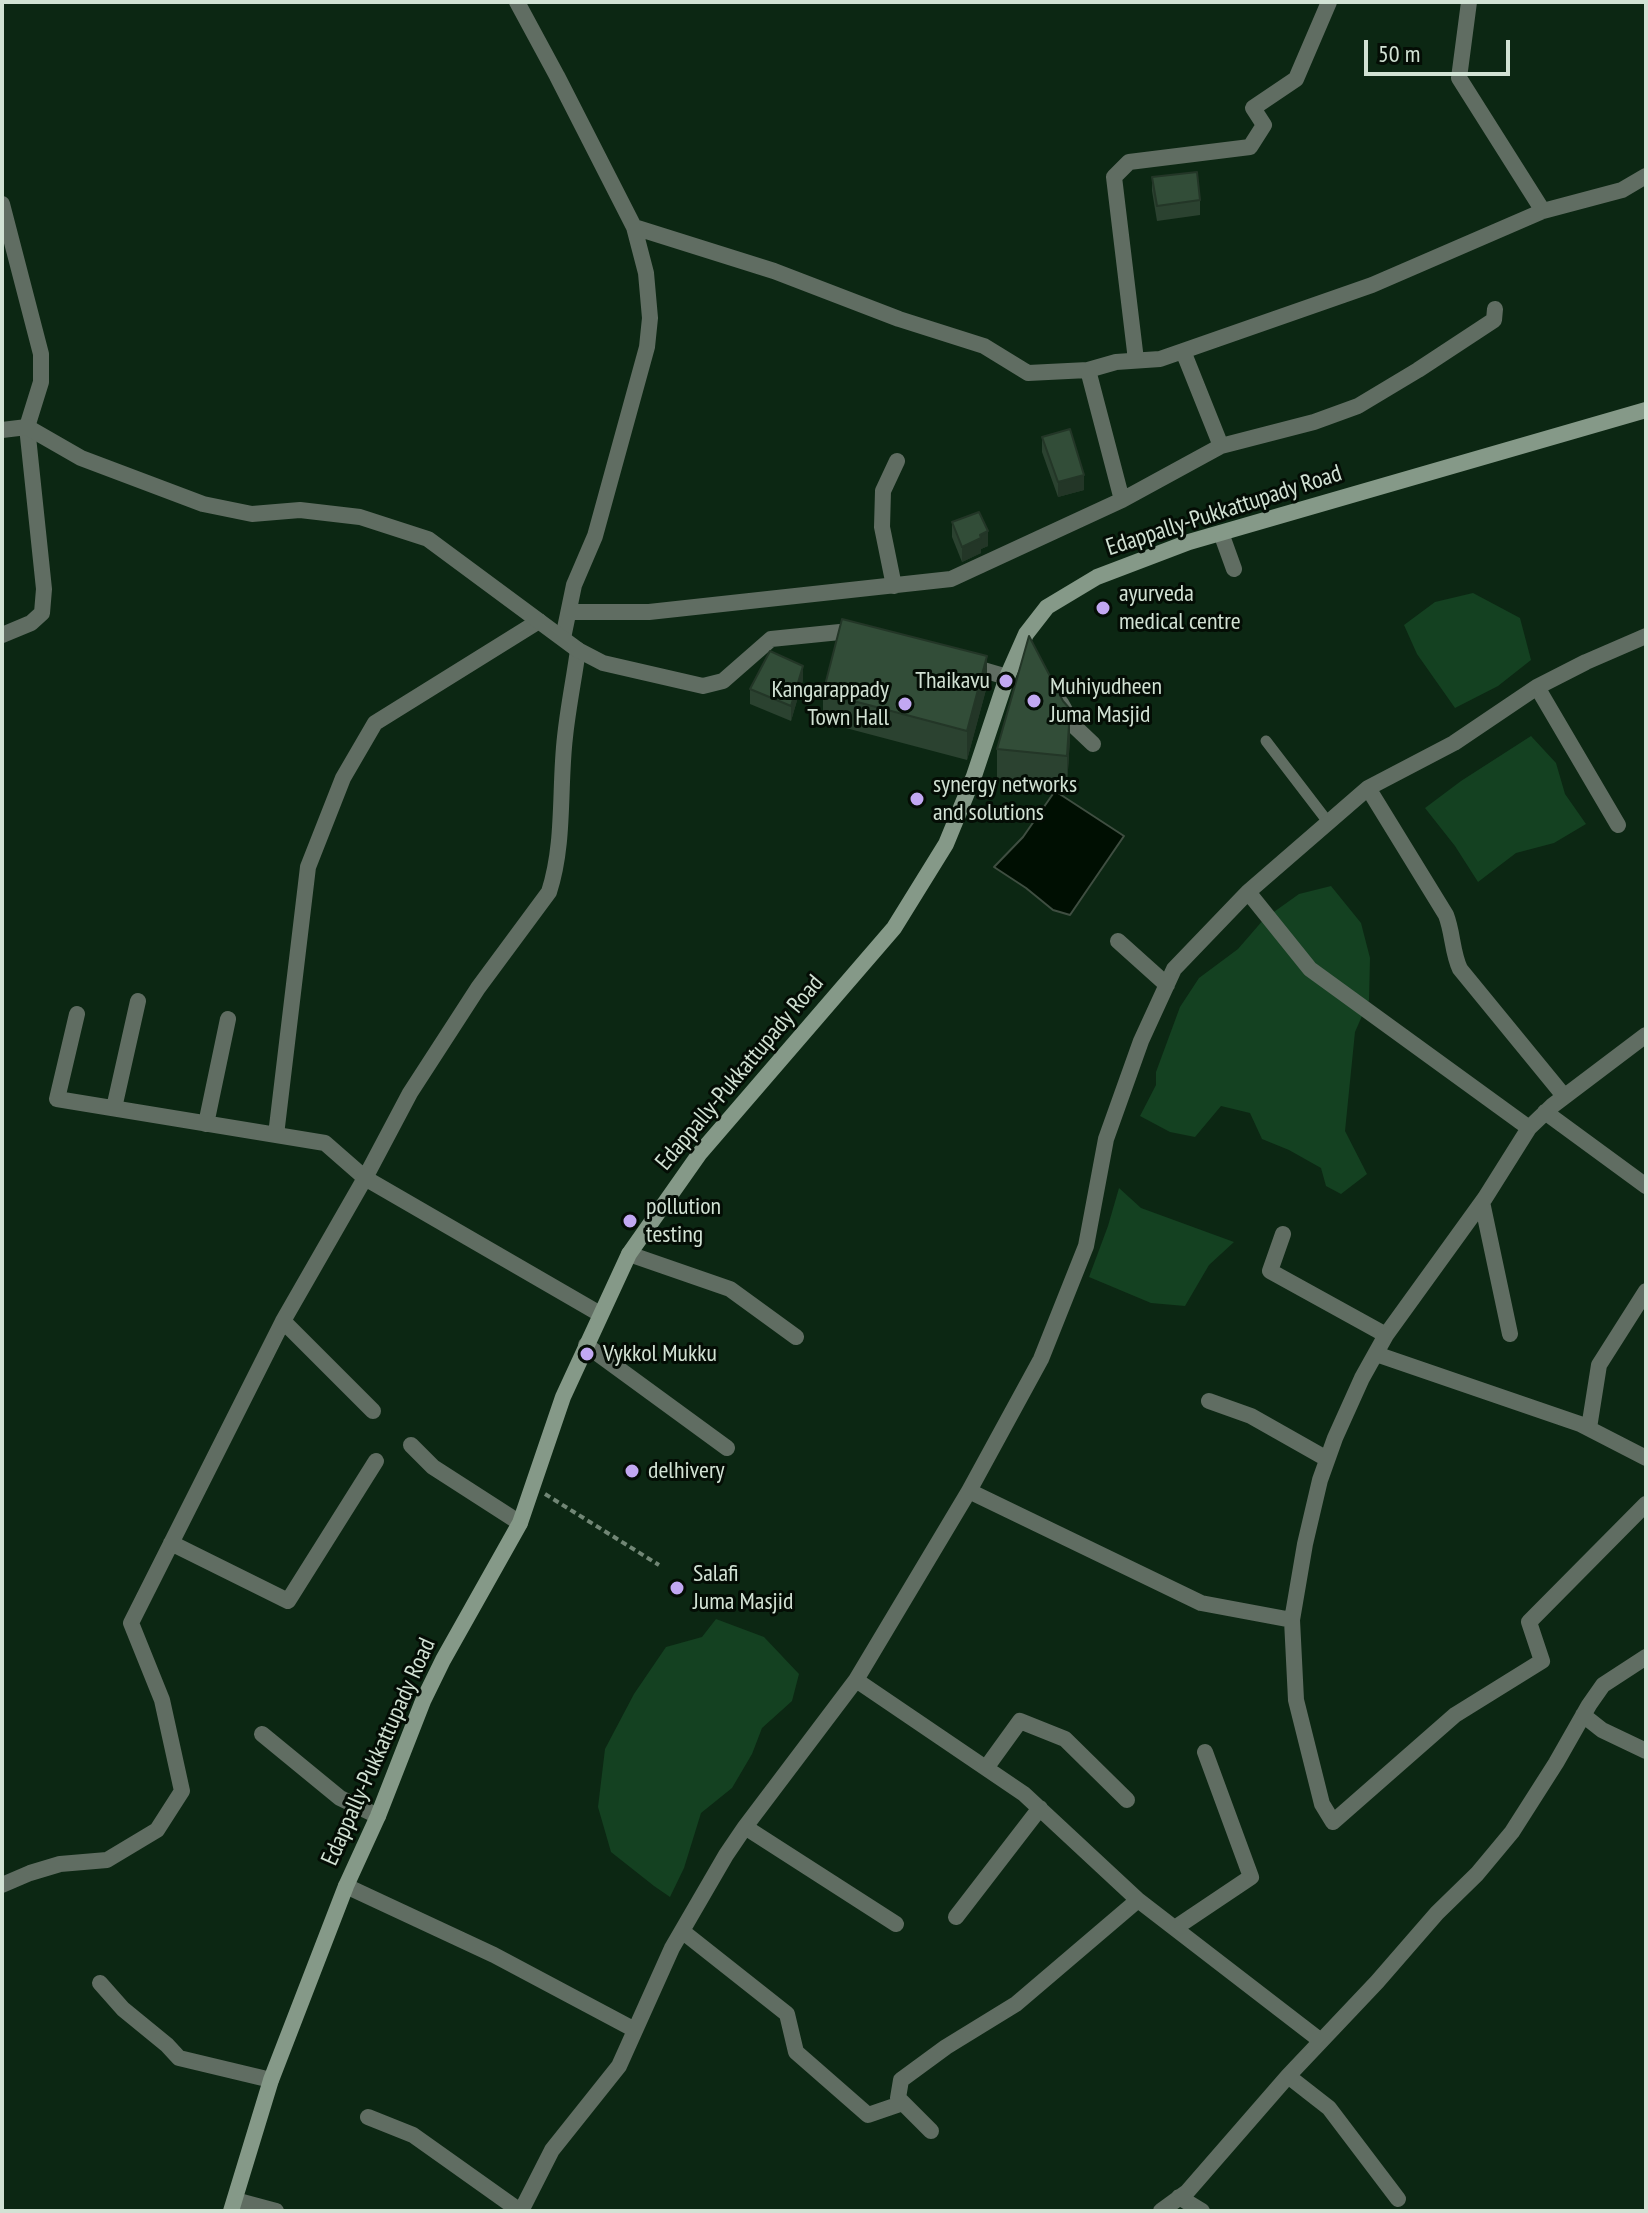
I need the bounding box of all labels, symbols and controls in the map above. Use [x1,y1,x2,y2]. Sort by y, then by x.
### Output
scale bar [1368,24,1514,74]
text: 50 m [1378,38,1420,69]
street label: Edappally-Pukkattupady Road [1103,459,1345,563]
place label: ayurveda medical centre [1119,580,1241,636]
marker: ayurveda medical centre [1094,599,1112,617]
place label: Thaikavu [915,667,990,695]
marker: Thaikavu [997,672,1015,690]
place label: Muhiyudheen Juma Masjid [1050,673,1162,729]
place label: Kangarappady Town Hall [771,676,889,732]
marker: Muhiyudheen Juma Masjid [1025,692,1043,710]
marker: Kangarappady Town Hall [896,695,914,713]
place label: synergy networks and solutions [933,771,1077,827]
marker: synergy networks and solutions [908,790,926,808]
street label: Edappally-Pukkattupady Road [650,970,830,1176]
place label: pollution testing [646,1193,721,1249]
marker: pollution testing [621,1212,639,1230]
place label: Vykkol Mukku [603,1340,717,1368]
marker: Vykkol Mukku [578,1345,596,1363]
place label: delhivery [648,1457,724,1485]
marker: delhivery [623,1462,641,1480]
place label: Salafi Juma Masjid [693,1560,793,1616]
marker: Salafi Juma Masjid [668,1579,686,1597]
street label: Edappally-Pukkattupady Road [316,1634,442,1870]

